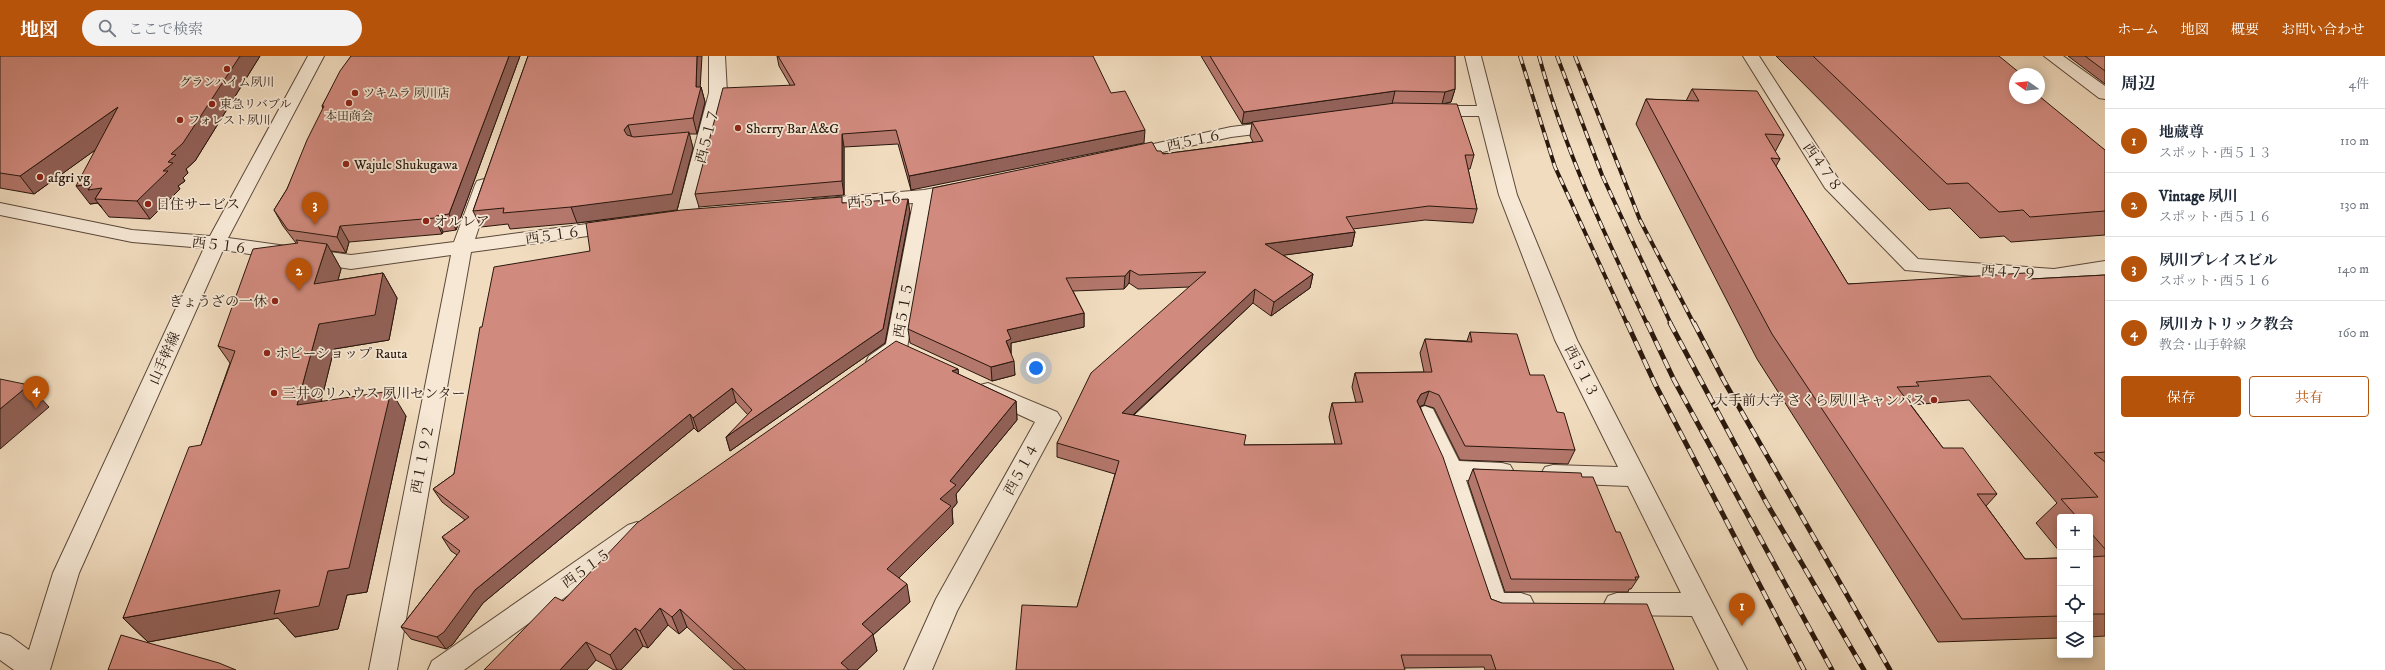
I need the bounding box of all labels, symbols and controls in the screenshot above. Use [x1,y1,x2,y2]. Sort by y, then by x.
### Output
search box [82,10,362,46]
icon: search [96,17,118,39]
text: 地図 [20,19,58,42]
text: ここで検索 [128,20,203,39]
text: ホーム [2117,21,2159,39]
text: 地図 [2181,21,2209,39]
text: 概要 [2231,21,2259,39]
text: お問い合わせ [2281,21,2365,39]
marker: グランハイム夙川 [222,64,232,74]
north arrow [2009,68,2045,104]
text: 周辺 [2121,73,2155,95]
place label: グランハイム夙川 [179,75,275,90]
text: 4件 [2349,76,2369,92]
place label: ツキムラ 夙川店 [363,86,449,101]
marker: ツキムラ 夙川店 [350,88,360,98]
place label: 東急リバブル [220,97,291,112]
marker: 本田商会 [344,98,354,108]
marker: 東急リバブル [207,99,217,109]
street label: 西５１７ [692,107,724,166]
place label: 本田商会 [325,109,373,124]
place label: フォレスト夙川 [188,113,271,128]
marker: フォレスト夙川 [175,115,185,125]
place label: Sherry Bar A&G [746,120,839,138]
marker: Sherry Bar A&G [733,123,743,133]
text: 地蔵尊 [2159,123,2204,142]
street label: 西５１６ [1165,126,1223,156]
text: 1 [2132,133,2136,149]
text: 110 m [2340,133,2369,149]
street label: 西４７８ [1799,139,1846,196]
text: スポット · 西５１３ [2159,145,2272,161]
place label: Wajule Shukugawa [353,156,458,174]
marker: Wajule Shukugawa [341,159,351,169]
place label: afgri vg [48,169,90,187]
marker: afgri vg [35,172,45,182]
text: Vintage 夙川 [2159,187,2238,206]
street label: 西５１６ [846,190,904,212]
pin: 3 [302,192,328,225]
place label: 日住サービス [156,196,240,214]
text: 2 [2131,197,2137,213]
text: 130 m [2340,197,2369,213]
marker: 日住サービス [143,199,153,209]
text: スポット · 西５１６ [2159,209,2272,225]
place label: オルレア [434,213,490,231]
marker: オルレア [421,216,431,226]
street label: 西５１６ [524,223,582,249]
street label: 西５１６ [191,234,249,258]
text: 夙川プレイスビル [2159,251,2278,270]
pin: 2 [286,258,312,291]
text: 3 [2132,261,2136,277]
text: 140 m [2337,261,2369,277]
street label: 西４７９ [1980,262,2037,284]
text: スポット · 西５１６ [2159,273,2272,289]
street label: 西５１５ [890,281,918,339]
place label: ぎょうざの一休 [169,293,267,311]
marker: ぎょうざの一休 [270,296,280,306]
text: 夙川カトリック教会 [2159,315,2293,334]
text: 4 [2130,325,2138,341]
text: 160 m [2338,325,2369,341]
street label: 山手幹線 [145,329,185,388]
text: 教会 · 山手幹線 [2159,337,2246,353]
street label: 西５１３ [1560,342,1602,400]
place label: ホビーショップ Rauta [275,345,407,363]
marker: ホビーショップ Rauta [262,348,272,358]
your location [1026,358,1046,378]
pin: 4 [23,376,49,409]
button: 保存 [2121,376,2241,417]
button: 共有 [2249,376,2369,417]
place label: 三井のリハウス 夙川センター [282,385,466,403]
marker: 三井のリハウス 夙川センター [269,388,279,398]
place label: 大手前大学 さくら夙川キャンパス [1714,392,1926,410]
marker: 大手前大学 さくら夙川キャンパス [1929,395,1939,405]
street label: 西１１９２ [407,423,438,495]
street label: 西５１４ [1000,441,1043,498]
map controls [2057,514,2093,658]
button: + [2057,514,2093,550]
street label: 西５１５ [558,545,615,592]
button: − [2057,550,2093,586]
button: locate [2057,586,2093,622]
pin: 1 [1729,593,1755,626]
button: layers [2057,622,2093,658]

